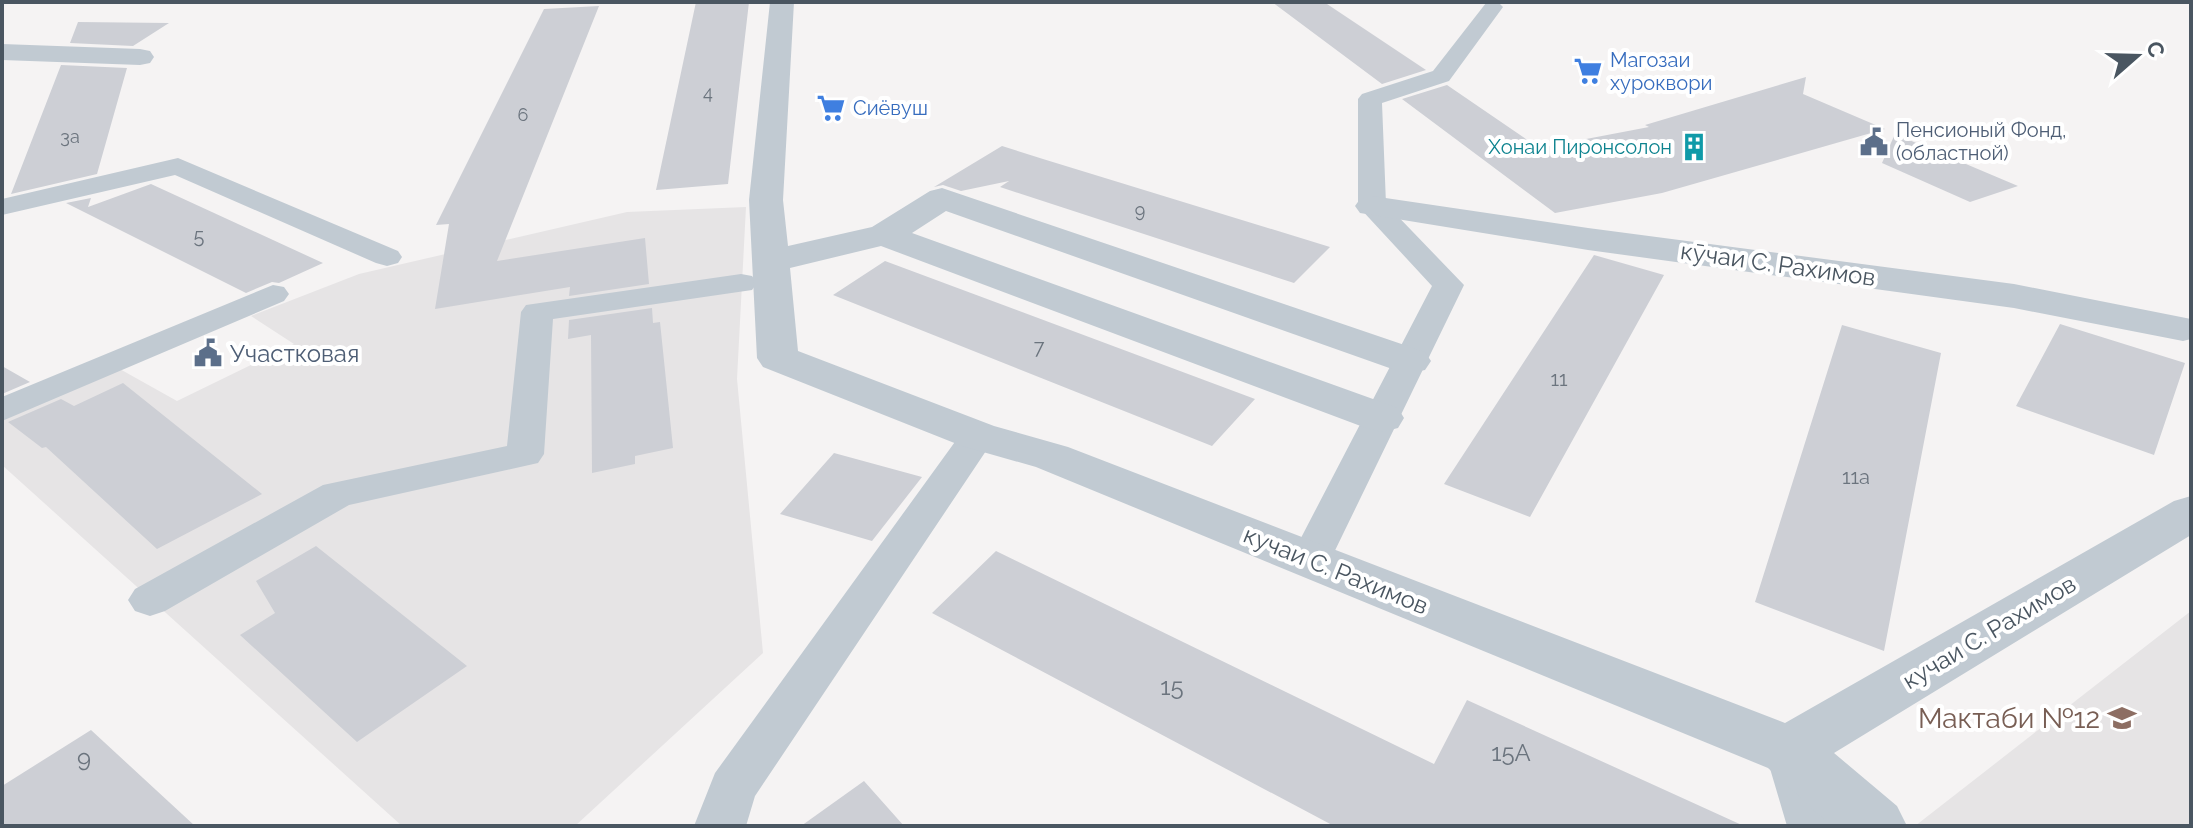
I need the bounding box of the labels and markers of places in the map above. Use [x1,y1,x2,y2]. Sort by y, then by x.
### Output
place label: Магозаи хуроквори [1610,48,1712,95]
supermarket icon: Магозаи хуроквори [1573,56,1603,86]
supermarket icon: Сиёвуш [816,93,846,123]
place label: Сиёвуш [853,96,928,120]
place label: Пенсионый Фонд, (областной) [1896,118,2067,165]
public building icon: Пенсионый Фонд, (областной) [1859,127,1889,157]
building icon: Хонаи Пиронсолон [1679,132,1709,162]
place label: Хонаи Пиронсолон [1488,135,1672,159]
public building icon: Участковая [193,338,223,368]
place label: Участковая [230,339,359,368]
place label: Мактаби №12 [1918,702,2100,735]
school or university icon: Мактаби №12 [2107,703,2137,733]

